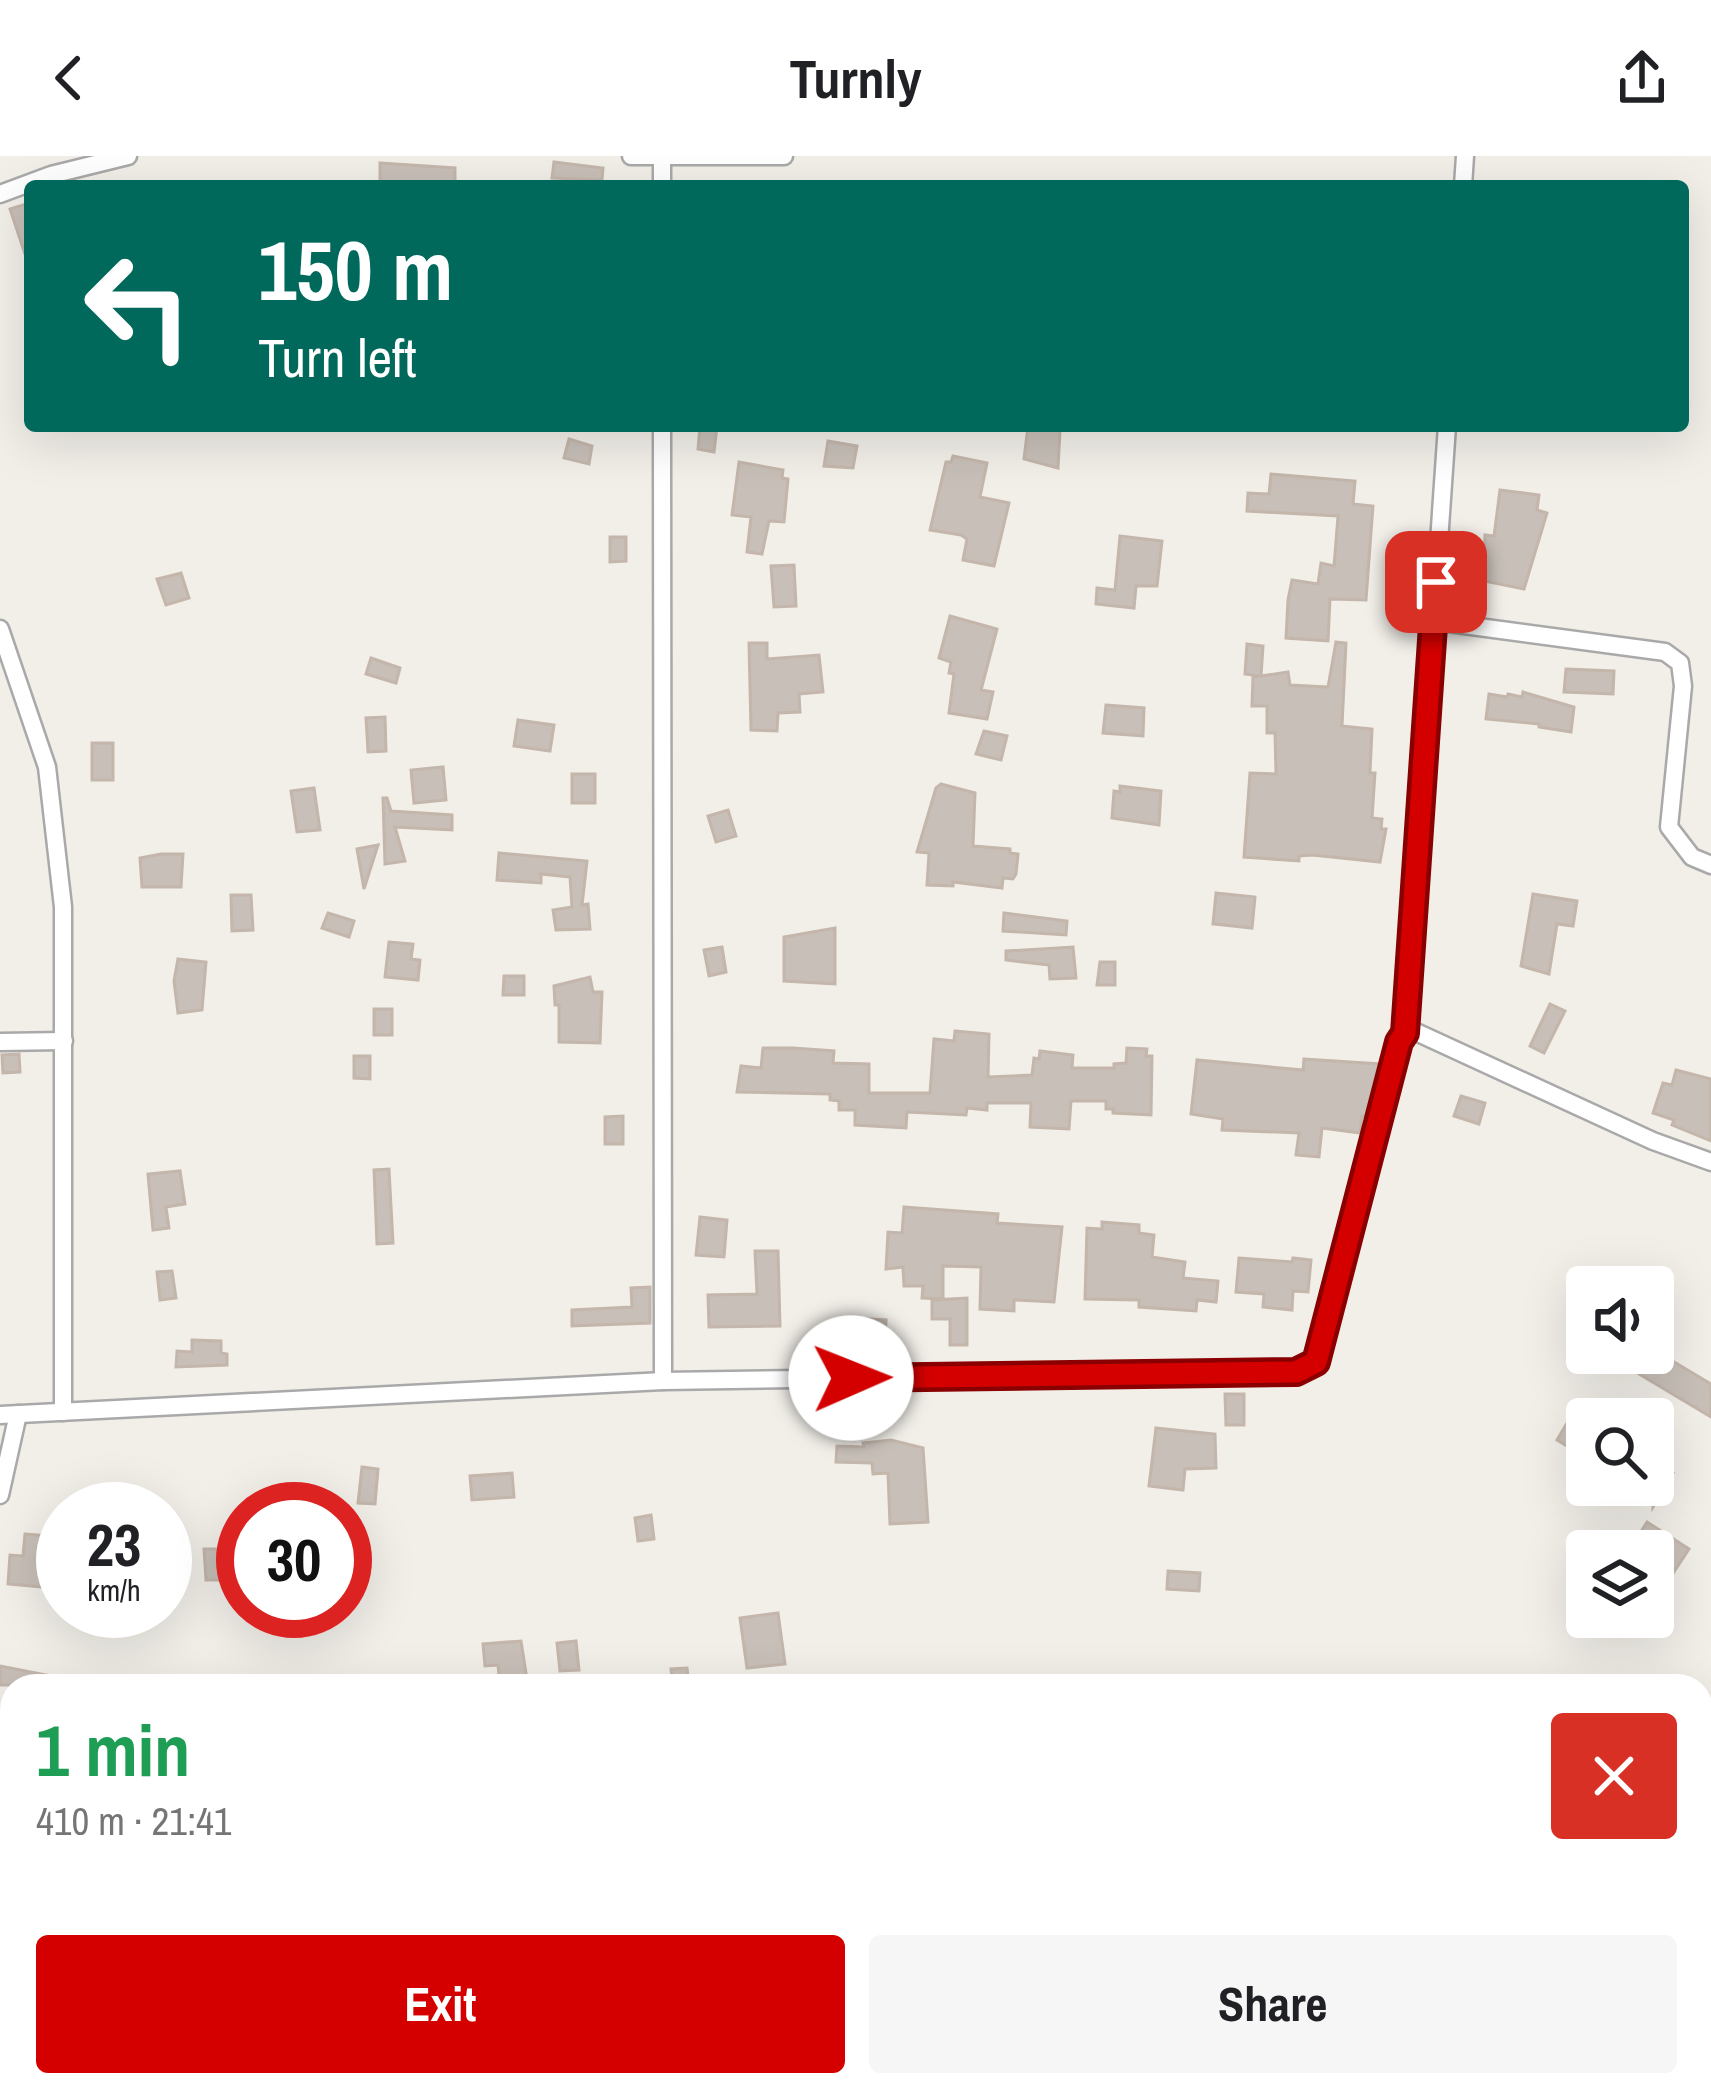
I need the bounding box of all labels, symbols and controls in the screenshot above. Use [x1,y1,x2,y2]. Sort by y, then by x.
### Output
text: Turnly [789,42,922,115]
icon: back [36,45,102,111]
icon: share [1609,45,1675,111]
text: 150 m [258,213,453,326]
icon: left [60,228,216,384]
text: Turn left [258,321,417,394]
pin [1385,531,1487,633]
icon: arrive [1403,549,1469,615]
map controls [1566,1266,1674,1638]
button: sound [1566,1266,1674,1374]
position arrow [788,1315,914,1441]
button: search [1566,1398,1674,1506]
speed limit sign: 30 [216,1482,372,1638]
text: 23 [87,1504,141,1585]
button: layers [1566,1530,1674,1638]
text: km/h [87,1570,141,1610]
text: 1 min [36,1701,190,1798]
button: close [1551,1713,1677,1839]
text: 410 m · 21:41 [36,1795,232,1847]
button: Exit [36,1935,845,2073]
button: Share [869,1935,1677,2073]

